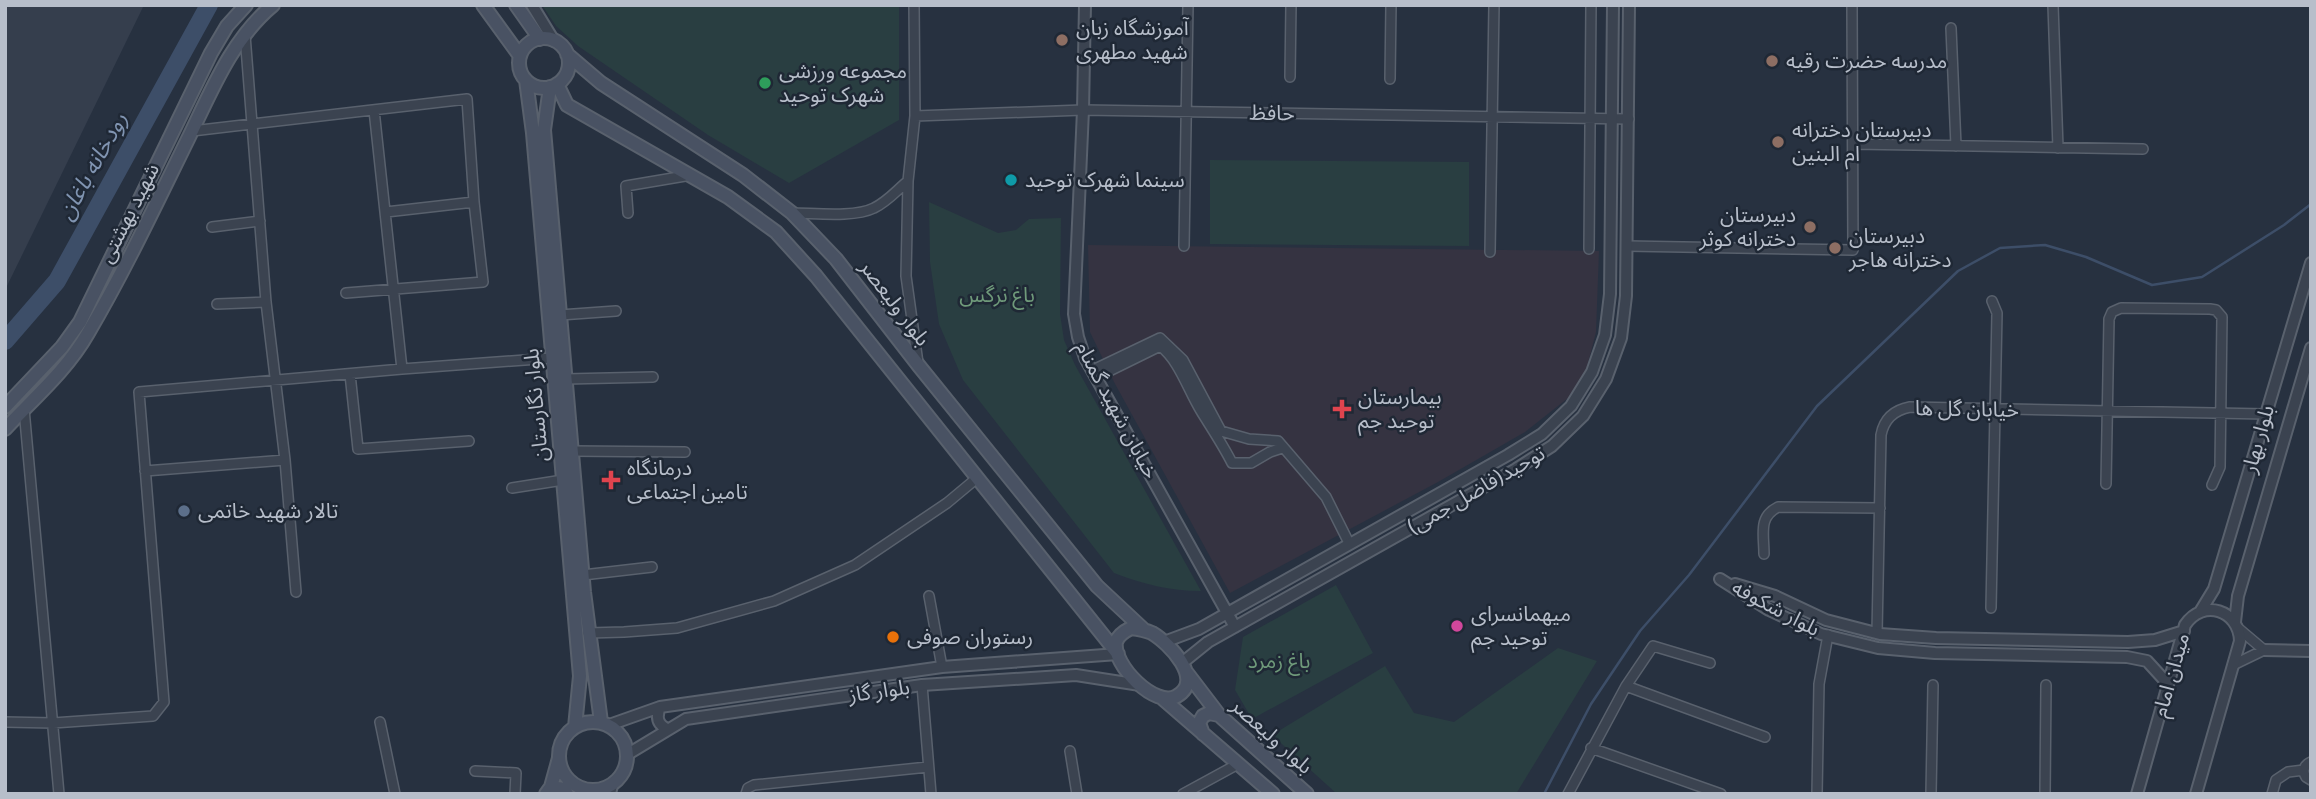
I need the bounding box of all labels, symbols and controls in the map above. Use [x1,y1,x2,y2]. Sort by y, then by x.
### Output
place label: آموزشگاه زبان شهید مطهری [1076,15,1190,64]
marker: آموزشگاه زبان شهید مطهری [1054,32,1070,48]
place label: مدرسه حضرت رقیه [1786,48,1947,73]
marker: مدرسه حضرت رقیه [1764,53,1780,69]
place label: مجموعه ورزشی شهرک توحید [779,58,907,107]
marker: مجموعه ورزشی شهرک توحید [757,75,773,91]
street label: حافظ [1249,100,1295,125]
water label: رودخانه باغان [51,107,133,225]
place label: دبیرستان دخترانه ام البنین [1792,117,1932,170]
marker: دبیرستان دخترانه ام البنین [1770,134,1786,150]
street label: شهید بهشتی [93,159,164,267]
place label: سینما شهرک توحید [1025,167,1185,192]
marker: سینما شهرک توحید [1003,172,1019,188]
place label: دبیرستان دخترانه کوثر [1698,202,1796,251]
marker: دبیرستان دخترانه کوثر [1802,219,1818,235]
place label: دبیرستان دخترانه هاجر [1848,223,1951,272]
marker: دبیرستان دخترانه هاجر [1827,240,1843,256]
street label: بلوار ولیعصر [854,254,936,351]
park label: باغ نرگس [959,282,1035,310]
street label: خیابان شهید گمنام [1067,337,1164,485]
street label: بلوار نگارستان [518,347,553,463]
place label: بیمارستان توحید جم [1358,384,1442,436]
street label: خیابان گل ها [1915,395,2019,422]
marker: بیمارستان توحید جم [1332,399,1352,419]
street label: بلوار بهار [2236,402,2279,477]
street label: توحید(فاضل جمی) [1402,440,1549,539]
place label: درمانگاه تامین اجتماعی [627,455,748,504]
marker: درمانگاه تامین اجتماعی [601,470,621,490]
place label: تالار شهید خاتمی [198,498,338,523]
marker: تالار شهید خاتمی [176,503,192,519]
street label: بلوار شکوفه [1728,574,1824,641]
place label: میهمانسرای توحید جم [1471,601,1571,653]
marker: میهمانسرای توحید جم [1449,618,1465,634]
place label: رستوران صوفی [907,624,1033,649]
marker: رستوران صوفی [885,629,901,645]
street label: میدان امام [2147,630,2198,721]
park label: باغ زمرد [1248,648,1310,676]
street label: بلوار گاز [846,674,911,707]
street label: بلوار ولیعصر [1226,692,1318,779]

